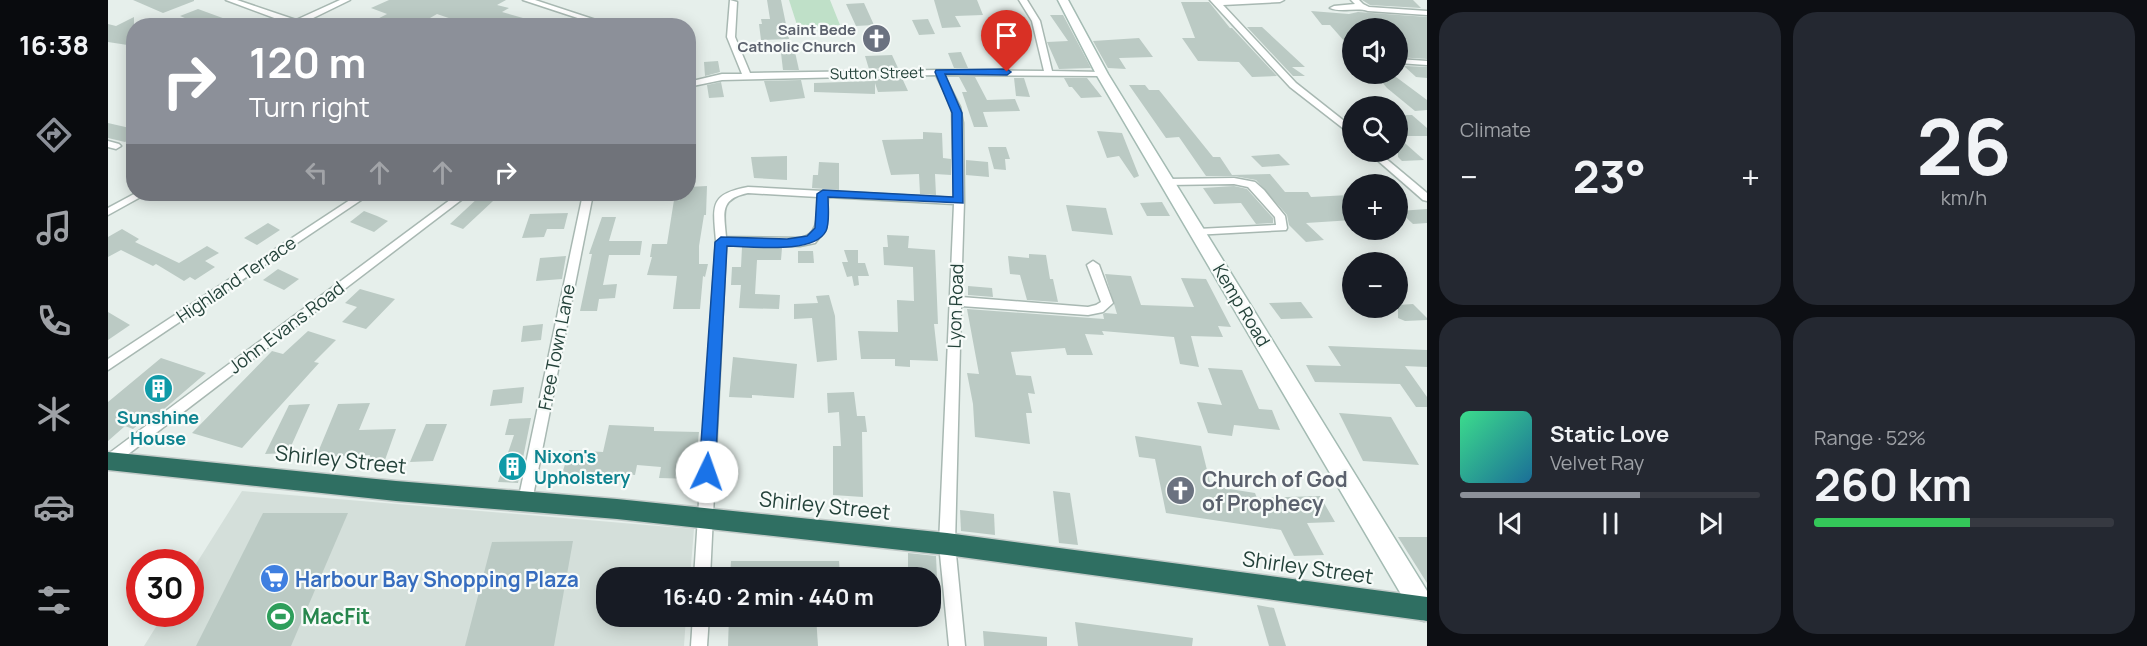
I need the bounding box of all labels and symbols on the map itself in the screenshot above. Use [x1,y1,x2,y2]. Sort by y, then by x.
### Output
pin [981,10,1032,72]
place label: Saint Bede Catholic Church [737,19,856,57]
church icon: Saint Bede Catholic Church [861,22,893,54]
street label: Sutton Street [830,62,924,84]
street label: Highland Terrace [171,230,301,328]
street label: Kemp Road [1208,259,1276,351]
street label: Lyon Road [942,263,968,349]
street label: John Evans Road [223,276,349,378]
street label: Free Town Lane [532,282,580,412]
building icon: Sunshine House [142,372,174,404]
place label: Sunshine House [117,405,199,450]
street label: Shirley Street [274,438,408,480]
position arrow [675,440,739,504]
place label: Nixon's Upholstery [534,444,630,489]
building icon: Nixon's Upholstery [497,450,529,482]
place label: Church of God of Prophecy [1202,465,1348,517]
church icon: Church of God of Prophecy [1165,475,1197,507]
street label: Shirley Street [758,484,892,526]
street label: Shirley Street [1241,544,1375,590]
speed limit sign: 30 [126,549,204,627]
supermarket icon: Harbour Bay Shopping Plaza [258,563,290,595]
place label: Harbour Bay Shopping Plaza [295,565,579,593]
sports icon: MacFit [265,600,297,632]
place label: MacFit [302,602,370,630]

